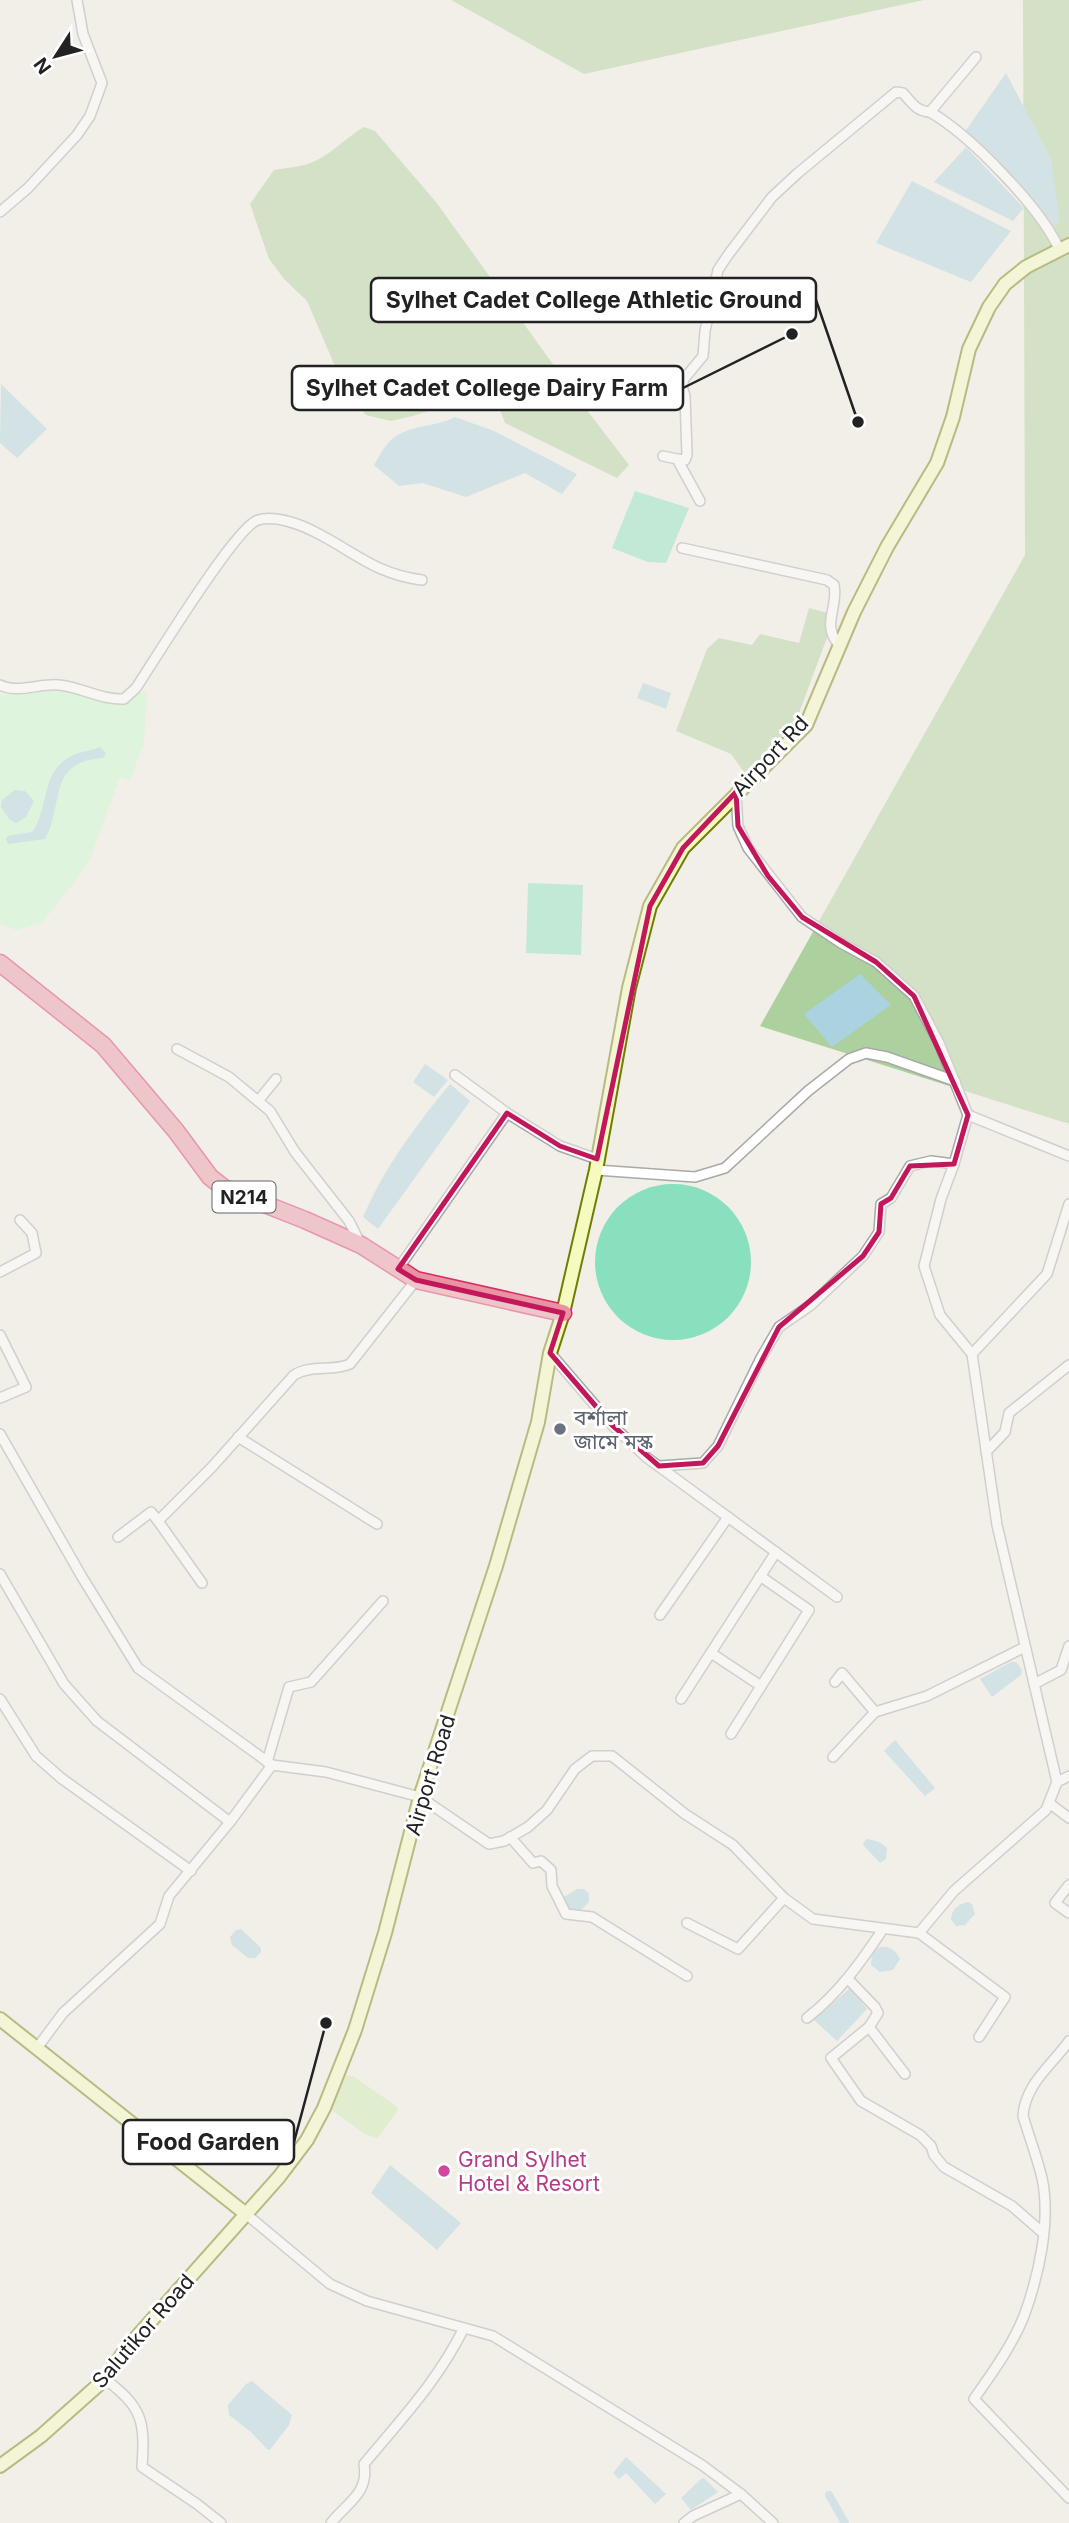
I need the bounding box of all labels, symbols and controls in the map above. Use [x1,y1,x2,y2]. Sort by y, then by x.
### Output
north arrow [21,21,91,91]
text: N [29,53,56,78]
callout: Sylhet Cadet College Athletic Ground [371,278,816,322]
text: Sylhet Cadet College Athletic Ground [386,286,802,314]
callout: Sylhet Cadet College Dairy Farm [292,366,683,410]
text: Sylhet Cadet College Dairy Farm [306,374,668,402]
street label: Airport Rd [727,711,813,801]
road number: N214 [212,1182,276,1212]
place label: বর্শালা জামে মস্ক [573,1405,653,1454]
marker: বর্শালা জামে মস্ক [552,1421,568,1437]
street label: Airport Road [400,1712,460,1838]
callout: Food Garden [123,2120,294,2164]
text: Food Garden [137,2128,279,2156]
place label: Grand Sylhet Hotel & Resort [458,2147,600,2196]
marker: Grand Sylhet Hotel & Resort [436,2163,452,2179]
street label: Salutikor Road [87,2269,199,2393]

